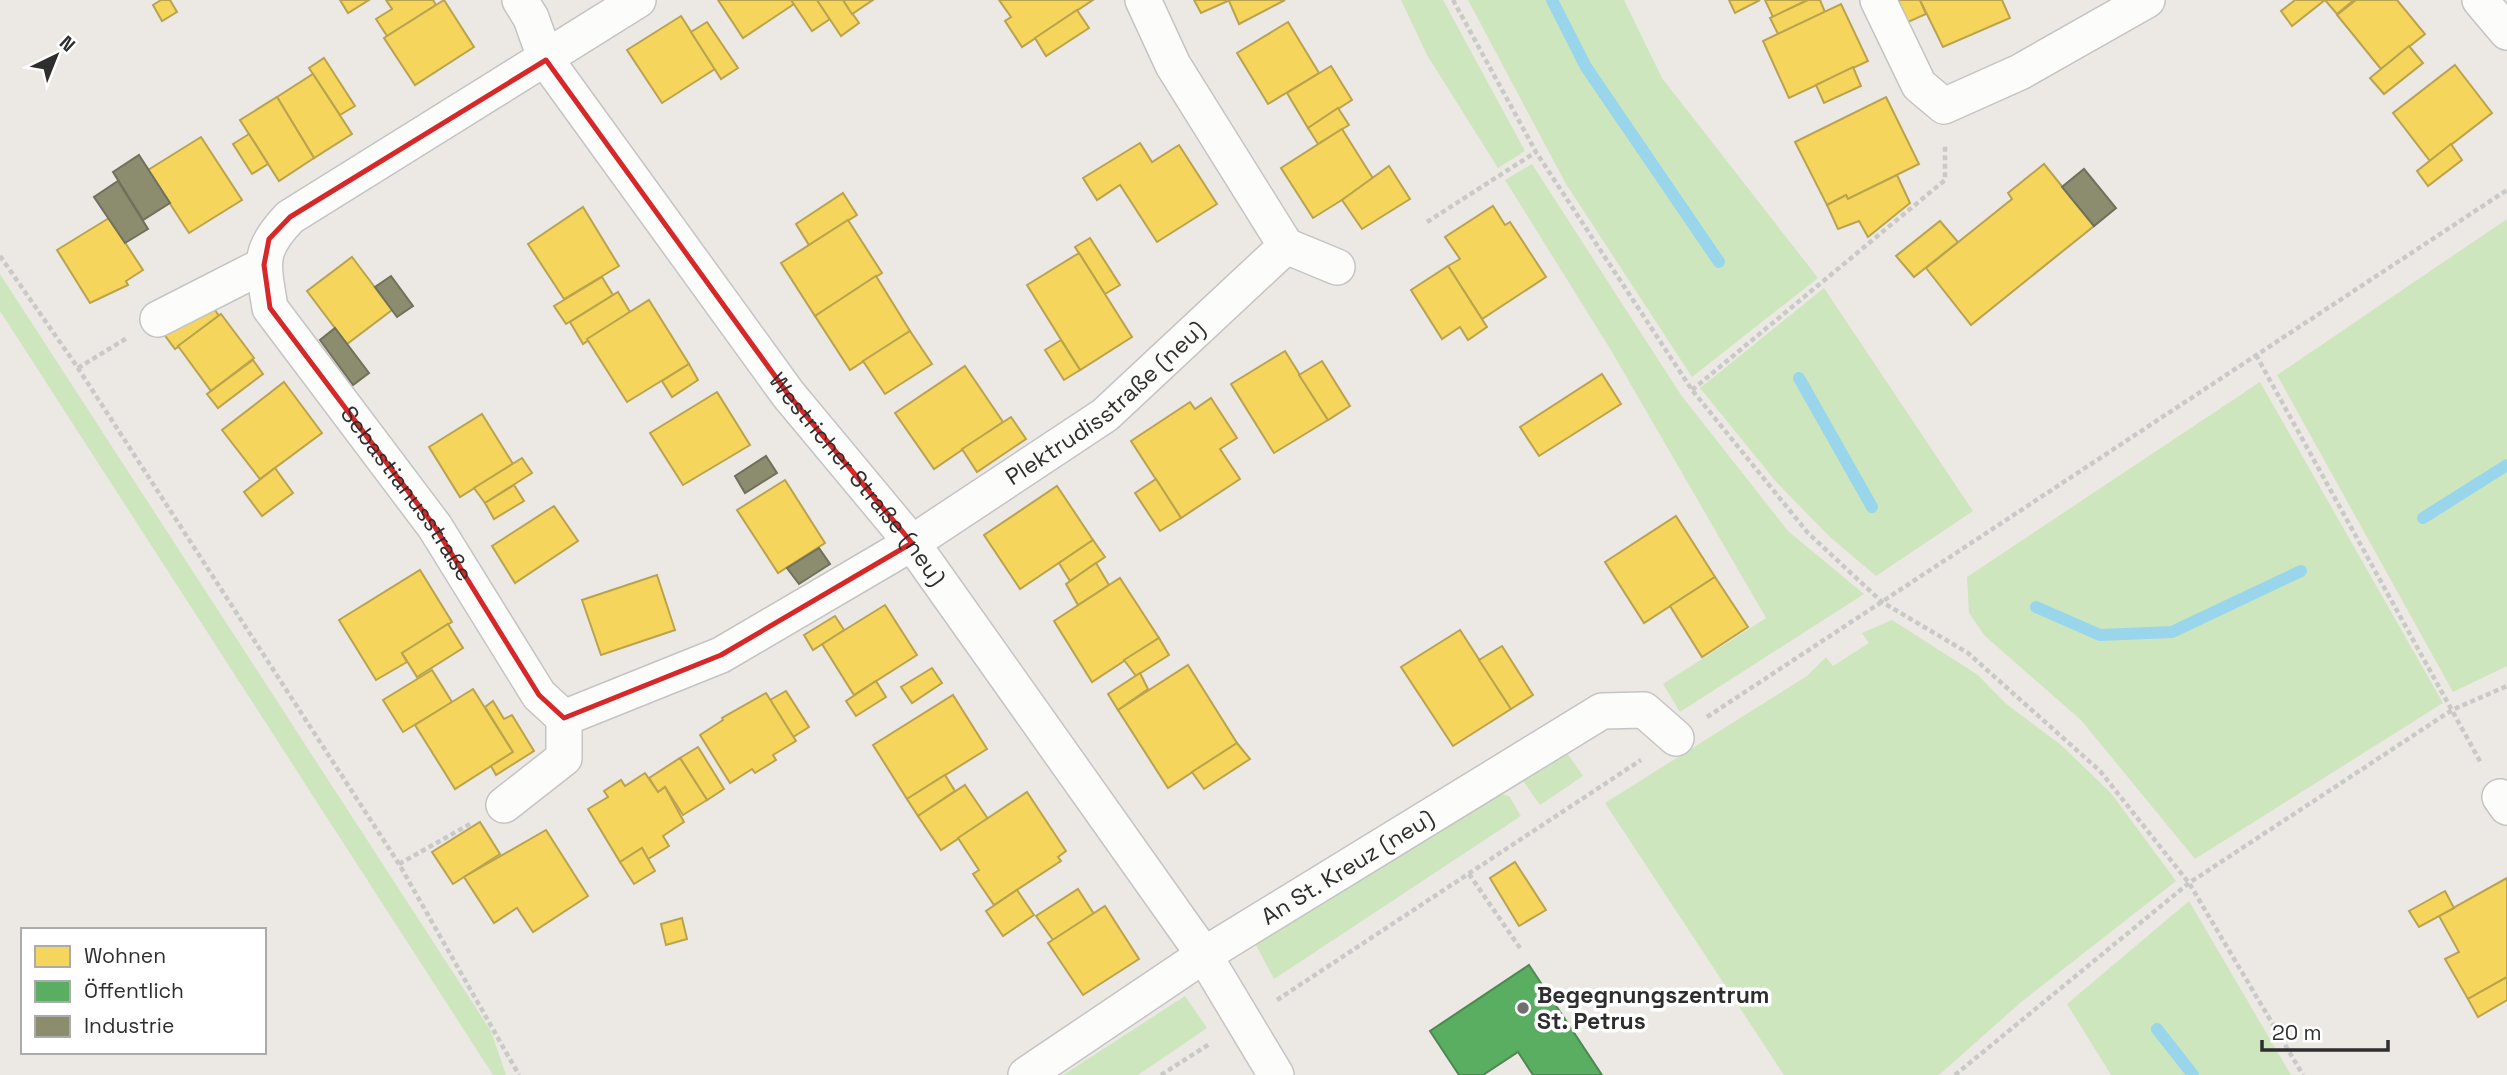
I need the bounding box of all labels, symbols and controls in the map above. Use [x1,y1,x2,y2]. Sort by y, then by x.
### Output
north arrow [21,21,91,91]
text: N [54,30,80,57]
street label: Plektrudisstraße (neu) [1000,314,1212,492]
street label: Westricher Straße (neu) [762,367,952,592]
street label: Sebastianusstraße [334,400,480,587]
street label: An St. Kreuz (neu) [1256,803,1439,931]
legend [21,928,266,1054]
text: Wohnen [84,942,166,969]
text: Öffentlich [84,977,184,1004]
place label: Begegnungszentrum St. Petrus [1537,980,1769,1036]
marker: Begegnungszentrum St. Petrus [1515,1000,1531,1016]
scale bar [2262,1009,2388,1052]
text: Industrie [84,1012,174,1039]
text: 20 m [2272,1019,2322,1046]

